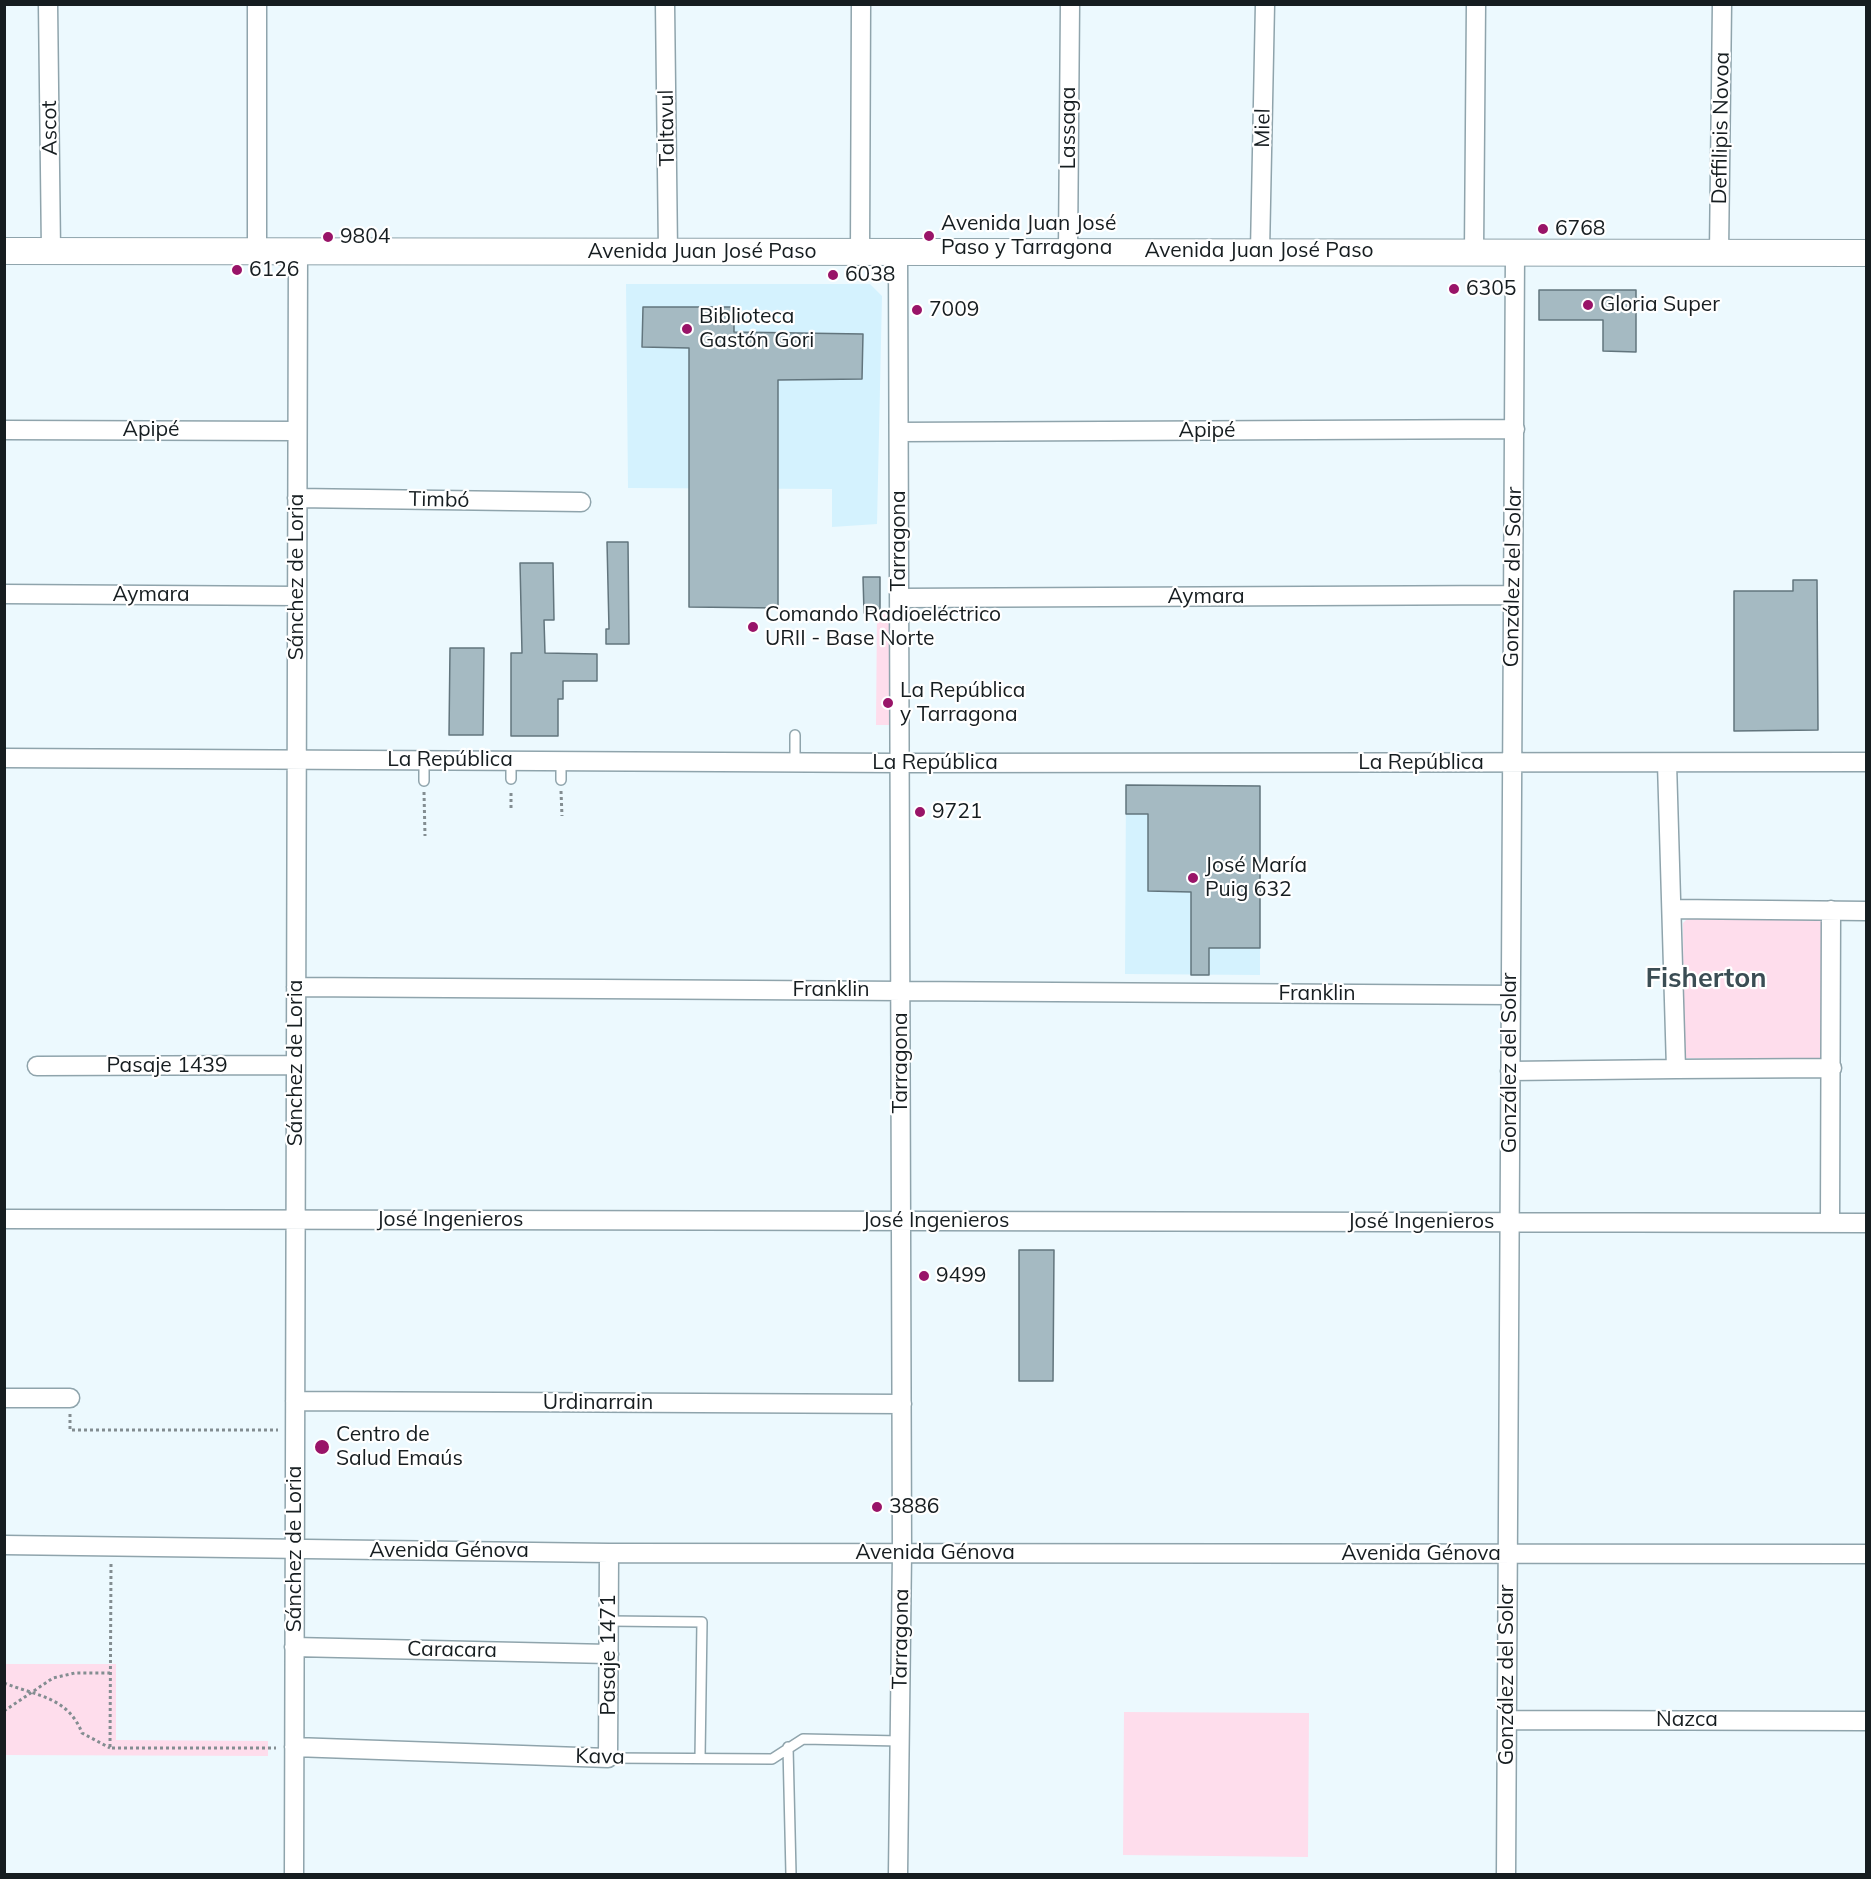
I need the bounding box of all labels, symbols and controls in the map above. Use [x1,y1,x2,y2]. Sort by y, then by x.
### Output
street label: Deffilipis Novoa [1707,52,1735,204]
street label: Lassaga [1056,87,1082,169]
street label: Taltavul [654,89,680,167]
street label: Ascot [37,100,63,156]
street label: Miel [1250,108,1276,148]
place label: Avenida Juan José Paso y Tarragona [941,211,1116,261]
place label: 6768 [1555,216,1605,242]
marker: 6768 [1536,222,1550,236]
place label: 9804 [340,224,390,250]
marker: Avenida Juan José Paso y Tarragona [922,229,936,243]
marker: 9804 [321,230,335,244]
street label: Avenida Juan José Paso [1144,238,1374,264]
street label: Avenida Juan José Paso [587,239,817,265]
place label: 6126 [249,257,299,283]
place label: 6038 [845,262,895,288]
marker: 6126 [230,263,244,277]
marker: 6038 [826,268,840,282]
place label: 6305 [1466,276,1516,302]
marker: 6305 [1447,282,1461,296]
place label: Gloria Super [1600,292,1720,318]
place label: 7009 [929,297,979,323]
marker: Gloria Super [1581,298,1595,312]
marker: 7009 [910,303,924,317]
place label: Biblioteca Gastón Gori [699,304,814,354]
marker: Biblioteca Gastón Gori [680,322,694,336]
street label: Apipé [122,417,180,443]
street label: Apipé [1178,418,1236,444]
street label: González del Solar [1499,486,1527,668]
street label: Timbó [408,487,470,513]
street label: Tarragona [886,491,912,591]
street label: Sánchez de Loria [284,494,310,660]
street label: Aymara [112,582,190,608]
street label: Aymara [1167,584,1245,610]
place label: Comando Radioeléctrico URII - Base Norte [765,602,1001,652]
marker: Comando Radioeléctrico URII - Base Norte [746,620,760,634]
place label: La República y Tarragona [900,678,1025,728]
marker: La República y Tarragona [881,696,895,710]
street label: La República [387,747,513,773]
street label: La República [872,750,998,776]
street label: La República [1358,750,1484,776]
place label: 9721 [932,799,982,825]
marker: 9721 [913,805,927,819]
place label: José María Puig 632 [1205,853,1307,903]
marker: José María Puig 632 [1186,871,1200,885]
district label: Fisherton [1646,963,1766,995]
street label: González del Solar [1497,973,1523,1153]
street label: Franklin [792,977,870,1003]
street label: Sánchez de Loria [283,980,309,1146]
street label: Franklin [1278,981,1356,1007]
street label: Tarragona [888,1013,914,1113]
street label: Pasaje 1439 [106,1053,228,1079]
street label: José Ingenieros [377,1207,523,1233]
street label: José Ingenieros [863,1208,1009,1234]
street label: José Ingenieros [1348,1209,1494,1235]
place label: 9499 [936,1263,986,1289]
marker: 9499 [917,1269,931,1283]
street label: Urdinarrain [543,1390,653,1416]
place label: Centro de Salud Emaús [336,1422,463,1472]
marker: Centro de Salud Emaús [313,1438,331,1456]
street label: Sánchez de Loria [282,1466,308,1632]
place label: 3886 [889,1494,939,1520]
marker: 3886 [870,1500,884,1514]
street label: Avenida Génova [369,1538,529,1564]
street label: Avenida Génova [855,1540,1015,1566]
street label: Avenida Génova [1341,1541,1501,1567]
street label: González del Solar [1494,1585,1520,1765]
street label: Tarragona [888,1588,914,1690]
street label: Pasaje 1471 [596,1594,622,1716]
street label: Caracara [407,1637,497,1663]
street label: Nazca [1656,1707,1718,1733]
street label: Kava [575,1744,625,1770]

